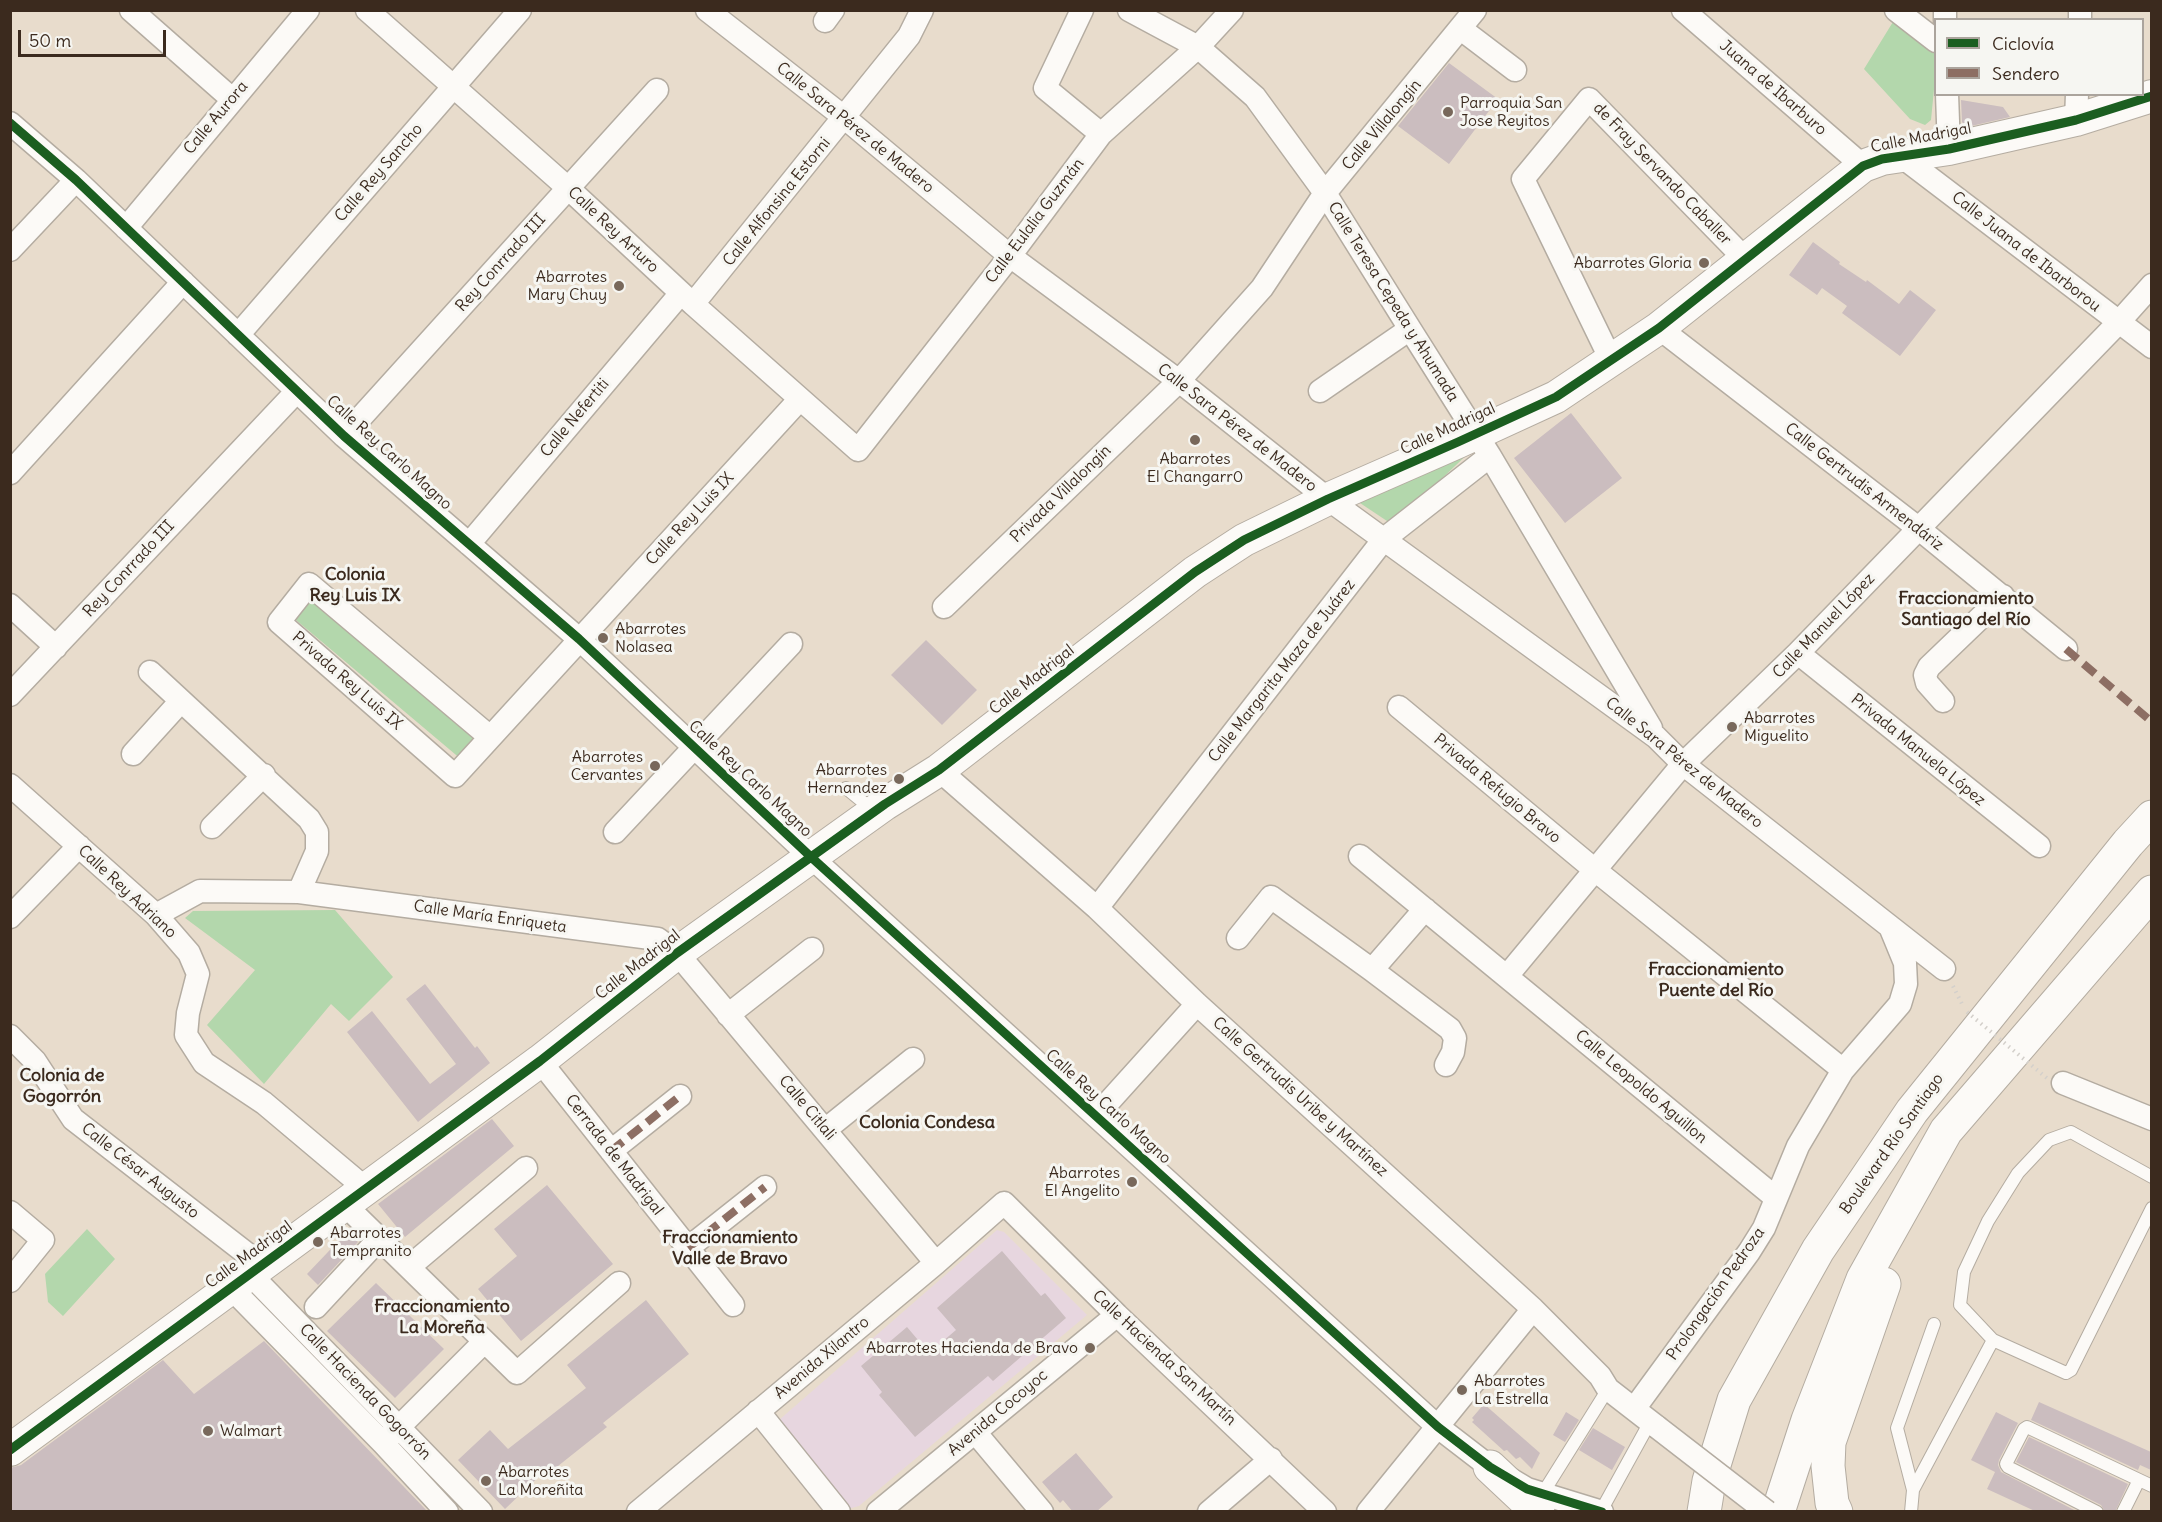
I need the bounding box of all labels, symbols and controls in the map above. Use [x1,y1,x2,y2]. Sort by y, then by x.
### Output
scale bar [21,18,170,56]
legend [1934,18,2144,96]
text: 50 m [29,29,71,52]
text: Ciclovía [1992,32,2054,55]
street label: Juana de Ibarburo [1716,36,1830,140]
street label: Calle Sara Pérez de Madero [772,58,938,198]
text: Sendero [1992,62,2060,85]
street label: Calle Villalongín [1338,76,1426,174]
street label: Calle Aurora [180,78,252,158]
place label: Parroquia San Jose Reyitos [1460,93,1562,131]
street label: de Fray Servando Caballer [1589,99,1735,249]
marker: Parroquia San Jose Reyitos [1441,105,1455,119]
street label: Calle Madrigal [1869,119,1973,157]
street label: Calle Rey Sancho [331,120,427,226]
street label: Calle Alfonsina Estorni [719,134,835,270]
street label: Calle Eulalia Guzmán [982,155,1088,287]
street label: Calle Rey Arturo [564,183,662,277]
street label: Calle Juana de Ibarborou [1948,188,2104,316]
street label: Calle Teresa Cepeda y Ahumada [1323,199,1463,405]
street label: Rey Conrrado III [452,210,550,316]
place label: Abarrotes Gloria [1574,253,1692,273]
marker: Abarrotes Gloria [1697,256,1711,270]
place label: Abarrotes Mary Chuy [528,267,607,305]
marker: Abarrotes Mary Chuy [612,279,626,293]
street label: Calle Sara Pérez de Madero [1153,360,1321,496]
street label: Calle Nefertiti [537,375,613,461]
street label: Calle Rey Carlo Magno [322,392,456,514]
street label: Calle Madrigal [1398,399,1498,459]
street label: Calle Gertrudis Armendáriz [1781,419,1947,555]
marker: Abarrotes El Changarr0 [1188,433,1202,447]
street label: Privada Villalongín [1007,441,1115,547]
place label: Abarrotes El Changarr0 [1147,449,1243,487]
street label: Calle Rey Luis IX [642,469,738,569]
street label: Rey Conrrado III [79,517,179,621]
district label: Colonia Rey Luis IX [310,564,400,606]
street label: Calle Manuel López [1769,570,1879,682]
street label: Calle Margarita Maza de Juárez [1205,576,1359,766]
district label: Fraccionamiento Santiago del Río [1898,588,2034,630]
place label: Abarrotes Nolasea [615,619,686,657]
street label: Privada Rey Luis IX [288,628,406,734]
marker: Abarrotes Nolasea [596,631,610,645]
street label: Calle Madrigal [986,641,1078,719]
street label: Privada Manuela López [1847,690,1989,810]
street label: Calle Sara Pérez de Madero [1601,693,1767,833]
place label: Abarrotes Miguelito [1744,708,1815,746]
street label: Calle Rey Carlo Magno [684,717,816,841]
marker: Abarrotes Miguelito [1725,720,1739,734]
street label: Privada Refugio Bravo [1430,730,1564,848]
place label: Abarrotes Cervantes [571,747,643,785]
marker: Abarrotes Cervantes [648,759,662,773]
place label: Abarrotes Hernandez [807,760,887,798]
marker: Abarrotes Hernandez [892,772,906,786]
street label: Calle Rey Adriano [74,841,180,943]
street label: Calle María Enriqueta [412,897,568,937]
street label: Calle Madrigal [592,926,684,1004]
district label: Fraccionamiento Puente del Río [1648,959,1784,1002]
street label: Calle Gertrudis Uribe y Martínez [1208,1013,1392,1181]
street label: Calle Leopoldo Aguillon [1571,1026,1711,1148]
street label: Calle Rey Carlo Magno [1041,1046,1175,1168]
district label: Colonia de Gogorrón [19,1065,105,1108]
street label: Boulevard Río Santiago [1836,1070,1948,1218]
street label: Calle Citlali [774,1072,840,1144]
street label: Cerrada de Madrigal [561,1091,667,1219]
district label: Colonia Condesa [859,1112,995,1134]
street label: Calle César Augusto [77,1119,203,1223]
place label: Abarrotes El Angelito [1045,1163,1120,1201]
marker: Abarrotes El Angelito [1125,1175,1139,1189]
street label: Calle Madrigal [202,1217,296,1293]
place label: Abarrotes Tempranito [330,1223,412,1261]
street label: Prolongación Pedroza [1663,1224,1769,1364]
district label: Fraccionamiento Valle de Bravo [662,1227,798,1270]
marker: Abarrotes Tempranito [311,1235,325,1249]
street label: Calle Hacienda San Martín [1088,1286,1240,1430]
district label: Fraccionamiento La Moreña [374,1296,510,1338]
street label: Avenida Xilantro [771,1313,873,1403]
street label: Calle Hacienda Gogorrón [295,1320,435,1464]
place label: Abarrotes Hacienda de Bravo [866,1338,1078,1358]
marker: Abarrotes Hacienda de Bravo [1083,1341,1097,1355]
street label: Avenida Cocoyoc [944,1366,1052,1460]
place label: Abarrotes La Estrella [1474,1371,1549,1409]
marker: Abarrotes La Estrella [1455,1383,1469,1397]
place label: Walmart [220,1421,282,1441]
marker: Walmart [201,1424,215,1438]
place label: Abarrotes La Moreñita [498,1462,583,1500]
marker: Abarrotes La Moreñita [479,1474,493,1488]

